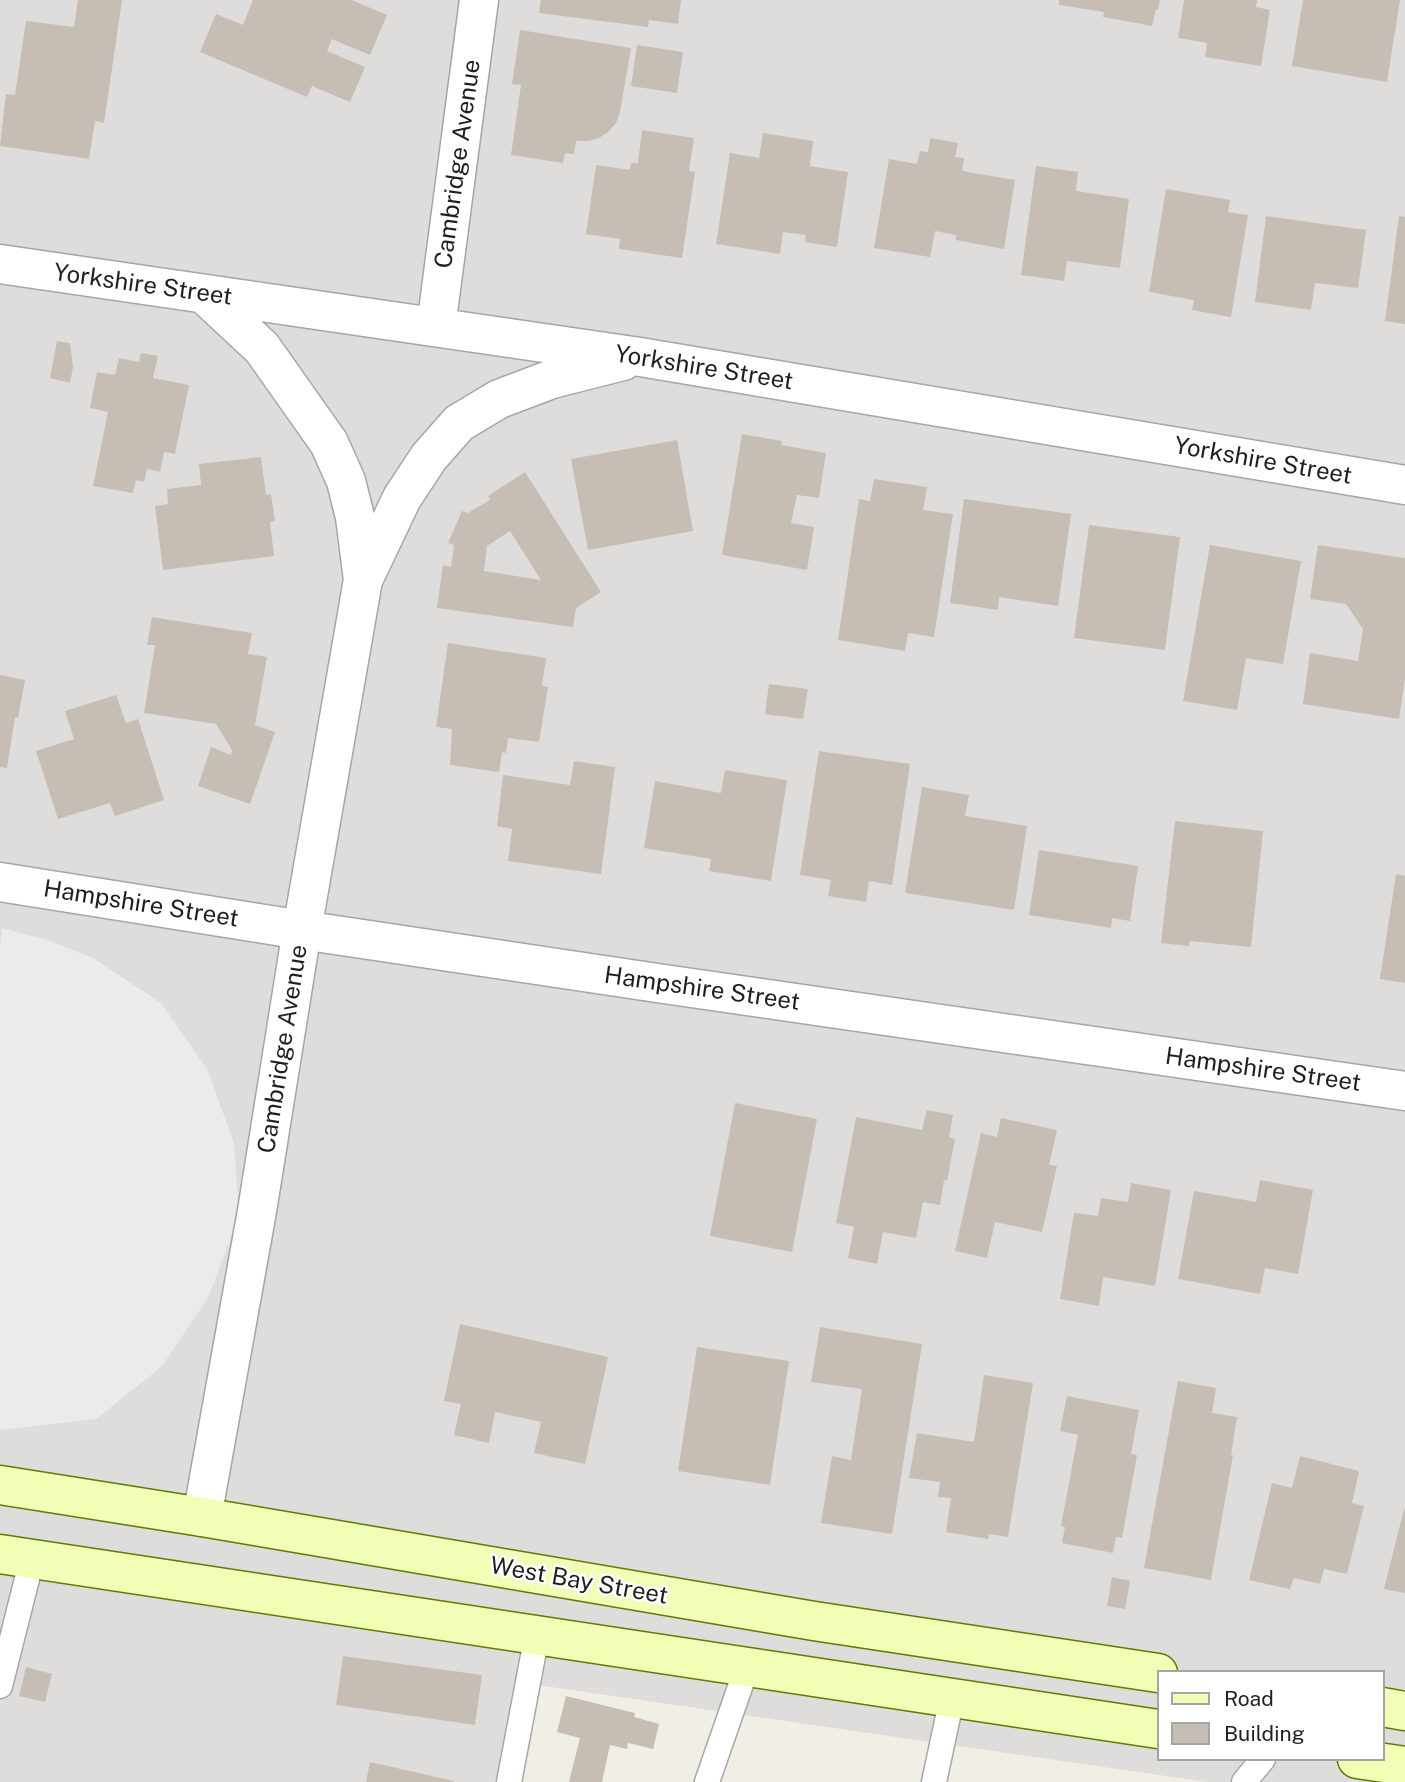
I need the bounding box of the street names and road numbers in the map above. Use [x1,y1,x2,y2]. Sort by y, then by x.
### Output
street label: Cambridge Avenue [429,58,487,270]
street label: Yorkshire Street [52,258,234,312]
street label: Yorkshire Street [613,340,795,396]
street label: Yorkshire Street [1172,431,1354,491]
street label: Hampshire Street [41,874,241,934]
street label: Cambridge Avenue [252,943,314,1155]
street label: Hampshire Street [602,961,802,1017]
street label: Hampshire Street [1163,1042,1363,1098]
street label: West Bay Street [488,1551,670,1611]

